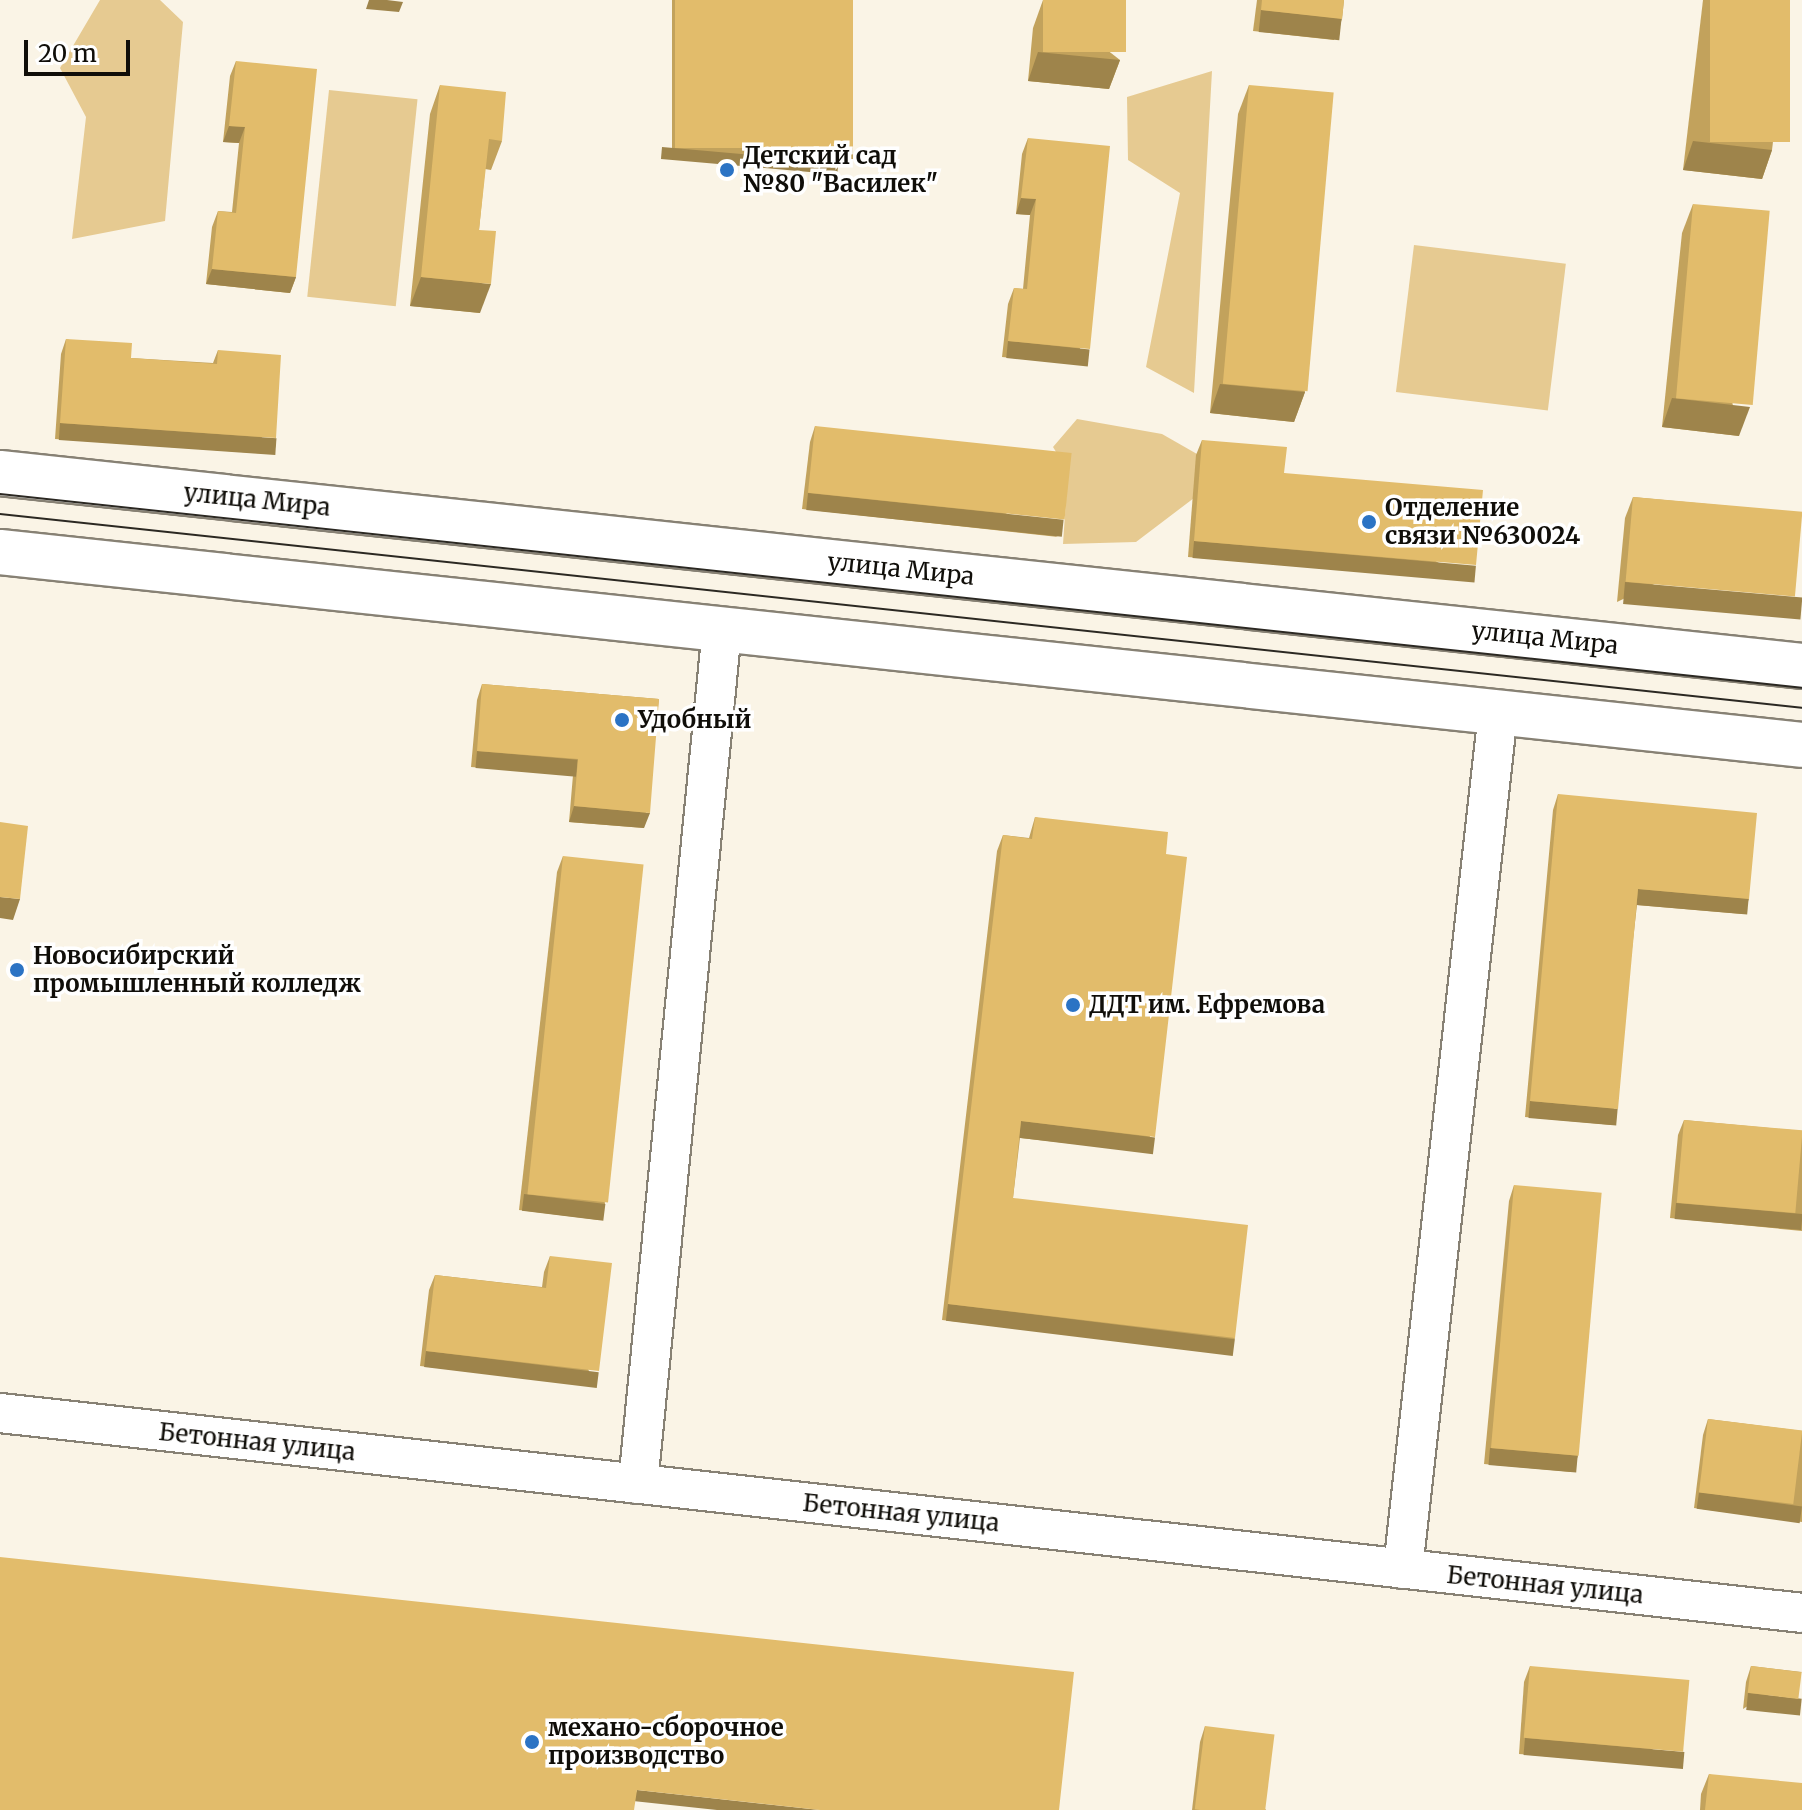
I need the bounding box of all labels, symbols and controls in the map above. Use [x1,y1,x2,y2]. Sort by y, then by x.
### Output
scale bar [28,24,134,74]
text: 20 m [38,38,97,69]
place label: Детский сад №80 "Василек" [743,142,938,198]
marker: Детский сад №80 "Василек" [718,161,736,179]
street label: улица Мира [182,478,332,522]
place label: Отделение связи №630024 [1385,494,1580,550]
marker: Отделение связи №630024 [1360,513,1378,531]
street label: улица Мира [826,547,976,591]
street label: улица Мира [1470,616,1620,660]
place label: Удобный [638,706,752,734]
marker: Удобный [613,711,631,729]
place label: Новосибирский промышленный колледж [33,942,361,998]
marker: Новосибирский промышленный колледж [8,961,26,979]
place label: ДДТ им. Ефремова [1089,991,1325,1019]
marker: ДДТ им. Ефремова [1064,996,1082,1014]
street label: Бетонная улица [157,1417,357,1467]
street label: Бетонная улица [801,1488,1001,1538]
street label: Бетонная улица [1445,1560,1645,1610]
place label: механо-сборочное производство [548,1714,784,1770]
marker: механо-сборочное производство [523,1733,541,1751]

